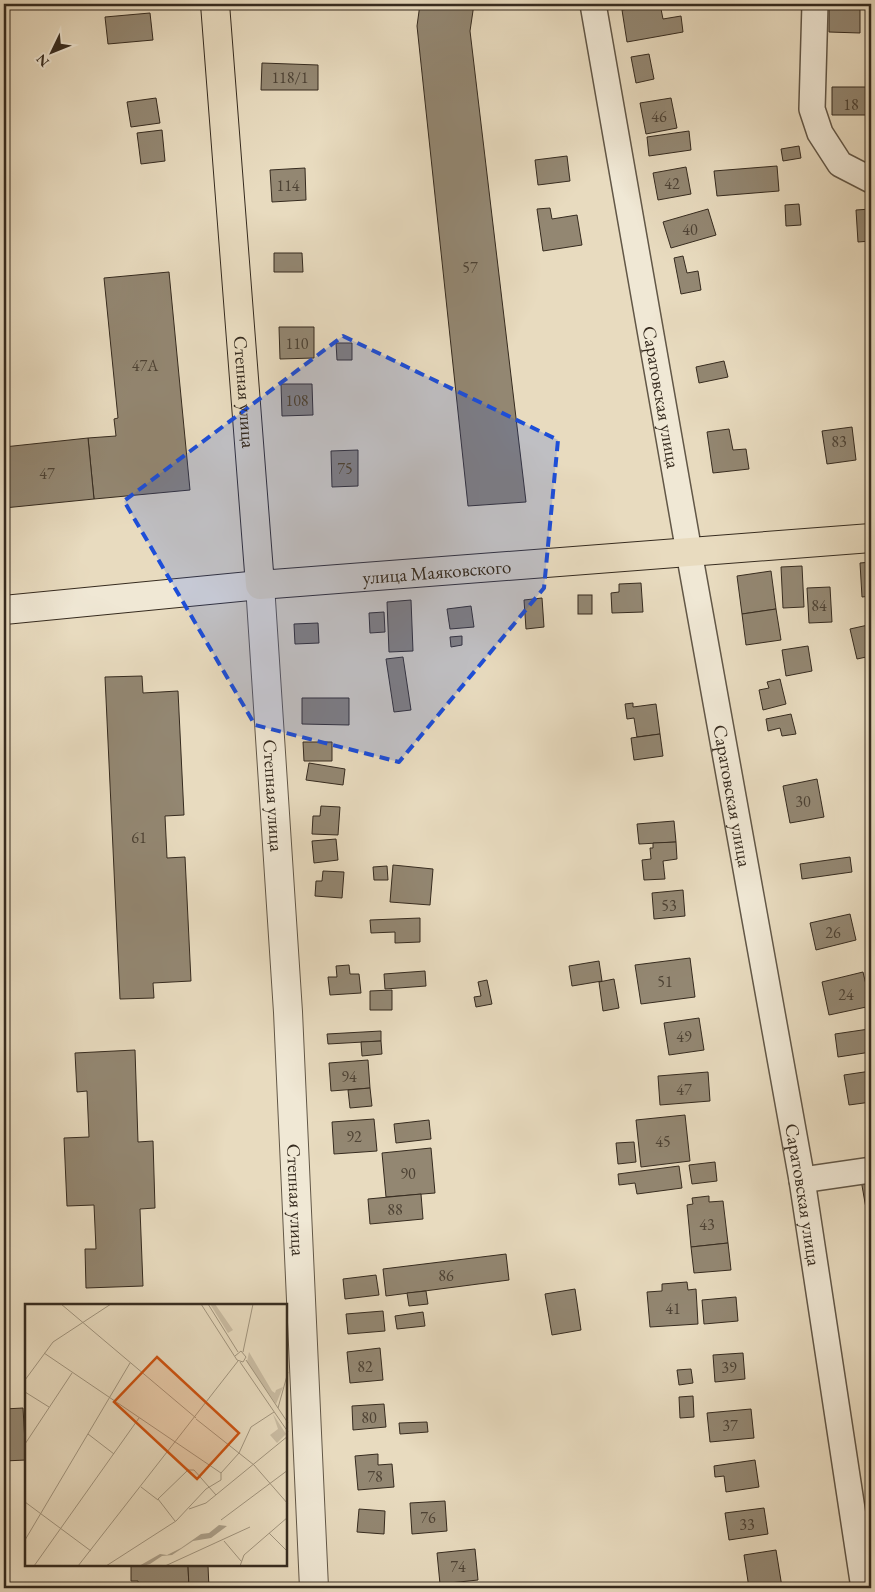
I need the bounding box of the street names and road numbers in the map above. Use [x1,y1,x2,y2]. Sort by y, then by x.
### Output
street label: Саратовская улица [637,324,687,471]
street label: Степная улица [228,335,262,449]
street label: улица Маяковского [362,553,512,590]
street label: Саратовская улица [708,723,758,869]
street label: Степная улица [258,739,290,853]
street label: Саратовская улица [780,1121,827,1268]
street label: Степная улица [281,1143,312,1257]

